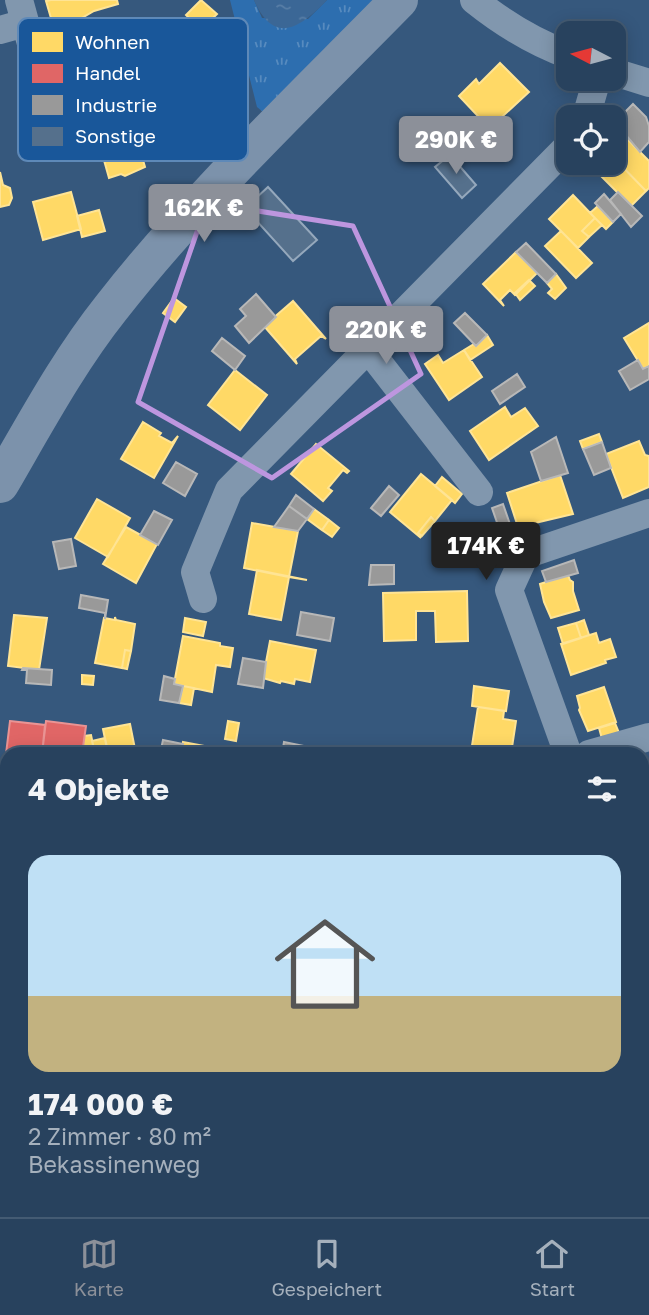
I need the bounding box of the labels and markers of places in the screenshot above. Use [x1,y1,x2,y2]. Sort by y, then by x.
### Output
pin: 290K € [399,116,513,176]
pin: 162K € [147,184,261,244]
pin: 220K € [329,306,443,366]
pin: 174K € [429,522,543,582]

